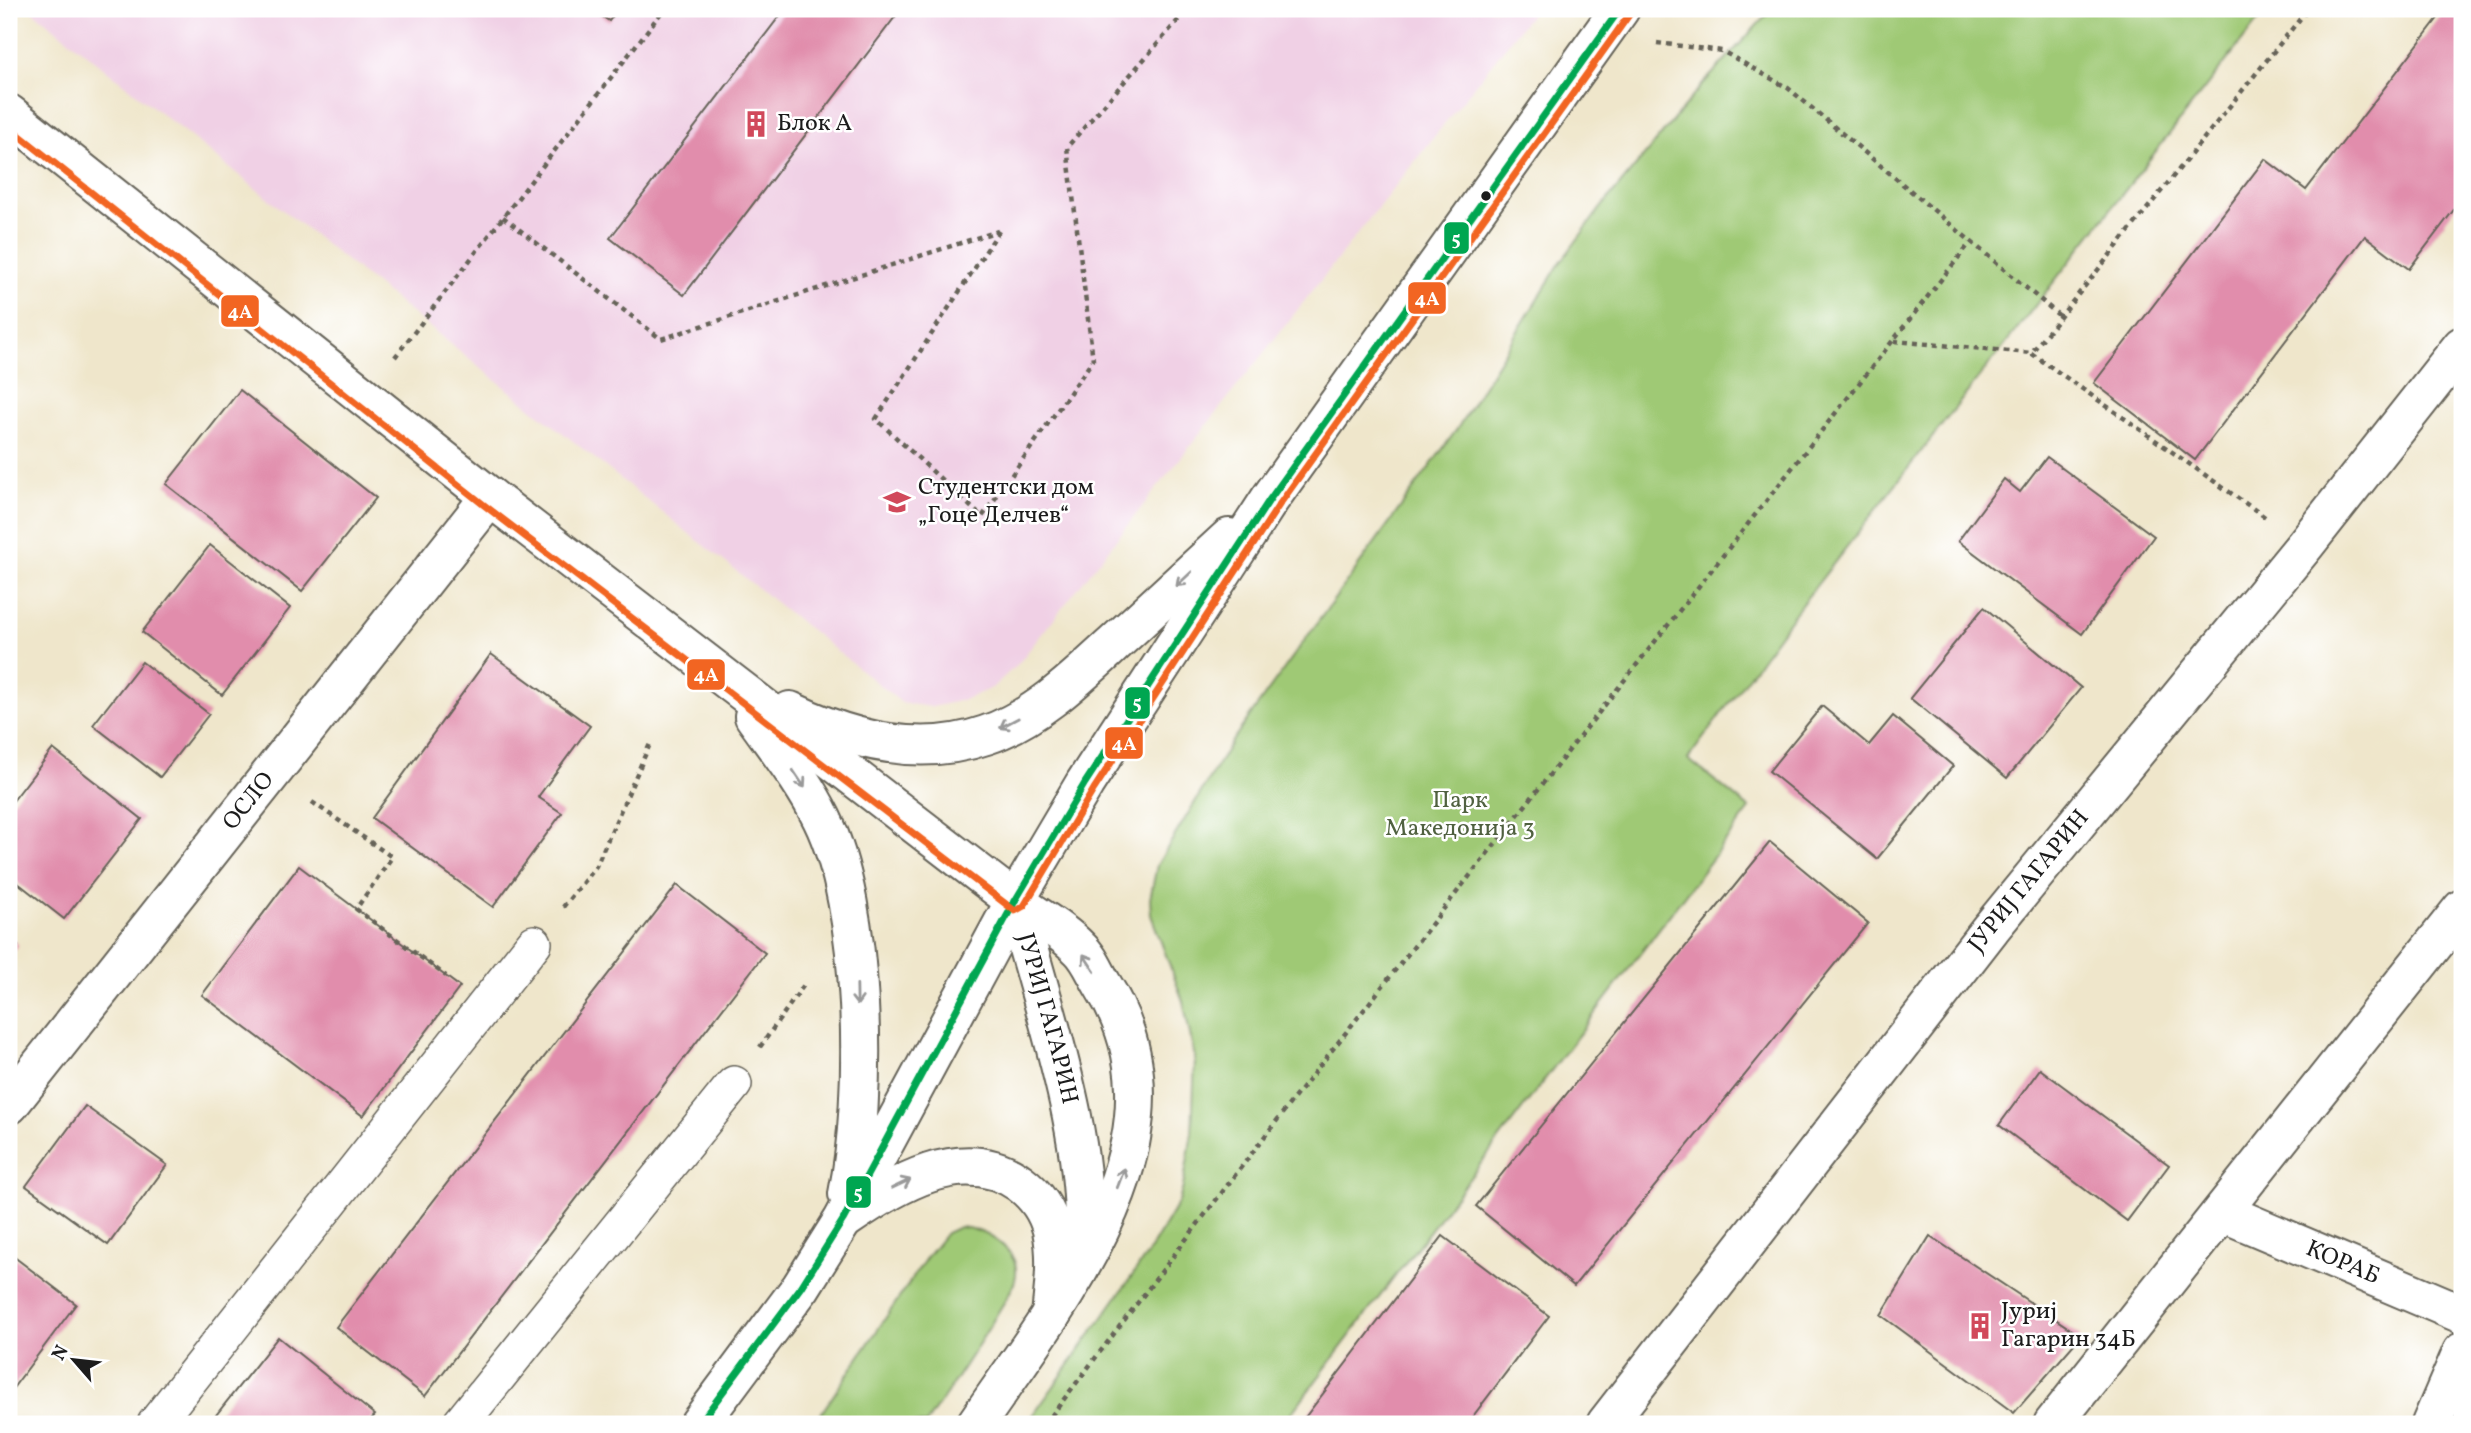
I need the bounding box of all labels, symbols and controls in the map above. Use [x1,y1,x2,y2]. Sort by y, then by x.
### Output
place label: Блок А [777,107,852,141]
building icon: Блок А [741,109,771,139]
unlabelled marker [1479,189,1493,203]
line badge: 5 [1443,221,1470,255]
text: 5 [1451,227,1461,253]
line badge: 4A [1407,281,1447,315]
text: 4A [1414,287,1440,313]
line badge: 4A [220,294,260,328]
text: 4A [227,300,253,326]
place label: Студентски дом „Гоце Делчев“ [918,471,1094,533]
school or university icon: Студентски дом „Гоце Делчев“ [882,487,912,517]
one-way arrow [1175,571,1193,587]
line badge: 4A [686,658,726,691]
text: 4A [693,663,719,689]
line badge: 5 [1124,686,1151,720]
text: 5 [1132,691,1142,717]
one-way arrow [999,717,1020,730]
line badge: 4A [1104,726,1144,760]
text: 4A [1111,732,1137,758]
street label: ОСЛО [215,765,283,838]
one-way arrow [791,769,806,788]
park label: Парк Македонија 3 [1385,784,1535,846]
street label: ЈУРИЈ ГАГАРИН [1961,803,2098,960]
street label: ЈУРИЈ ГАГАРИН [1008,929,1086,1107]
one-way arrow [1082,954,1097,973]
one-way arrow [850,983,864,1006]
one-way arrow [1116,1167,1129,1189]
line badge: 5 [845,1175,872,1209]
one-way arrow [890,1177,911,1190]
text: 5 [853,1181,863,1207]
street label: КОРАБ [2300,1232,2385,1294]
place label: Јуриј Гагарин 34Б [2001,1295,2136,1357]
building icon: Јуриј Гагарин 34Б [1965,1311,1995,1341]
north arrow [38,1324,108,1394]
text: N [46,1341,76,1365]

